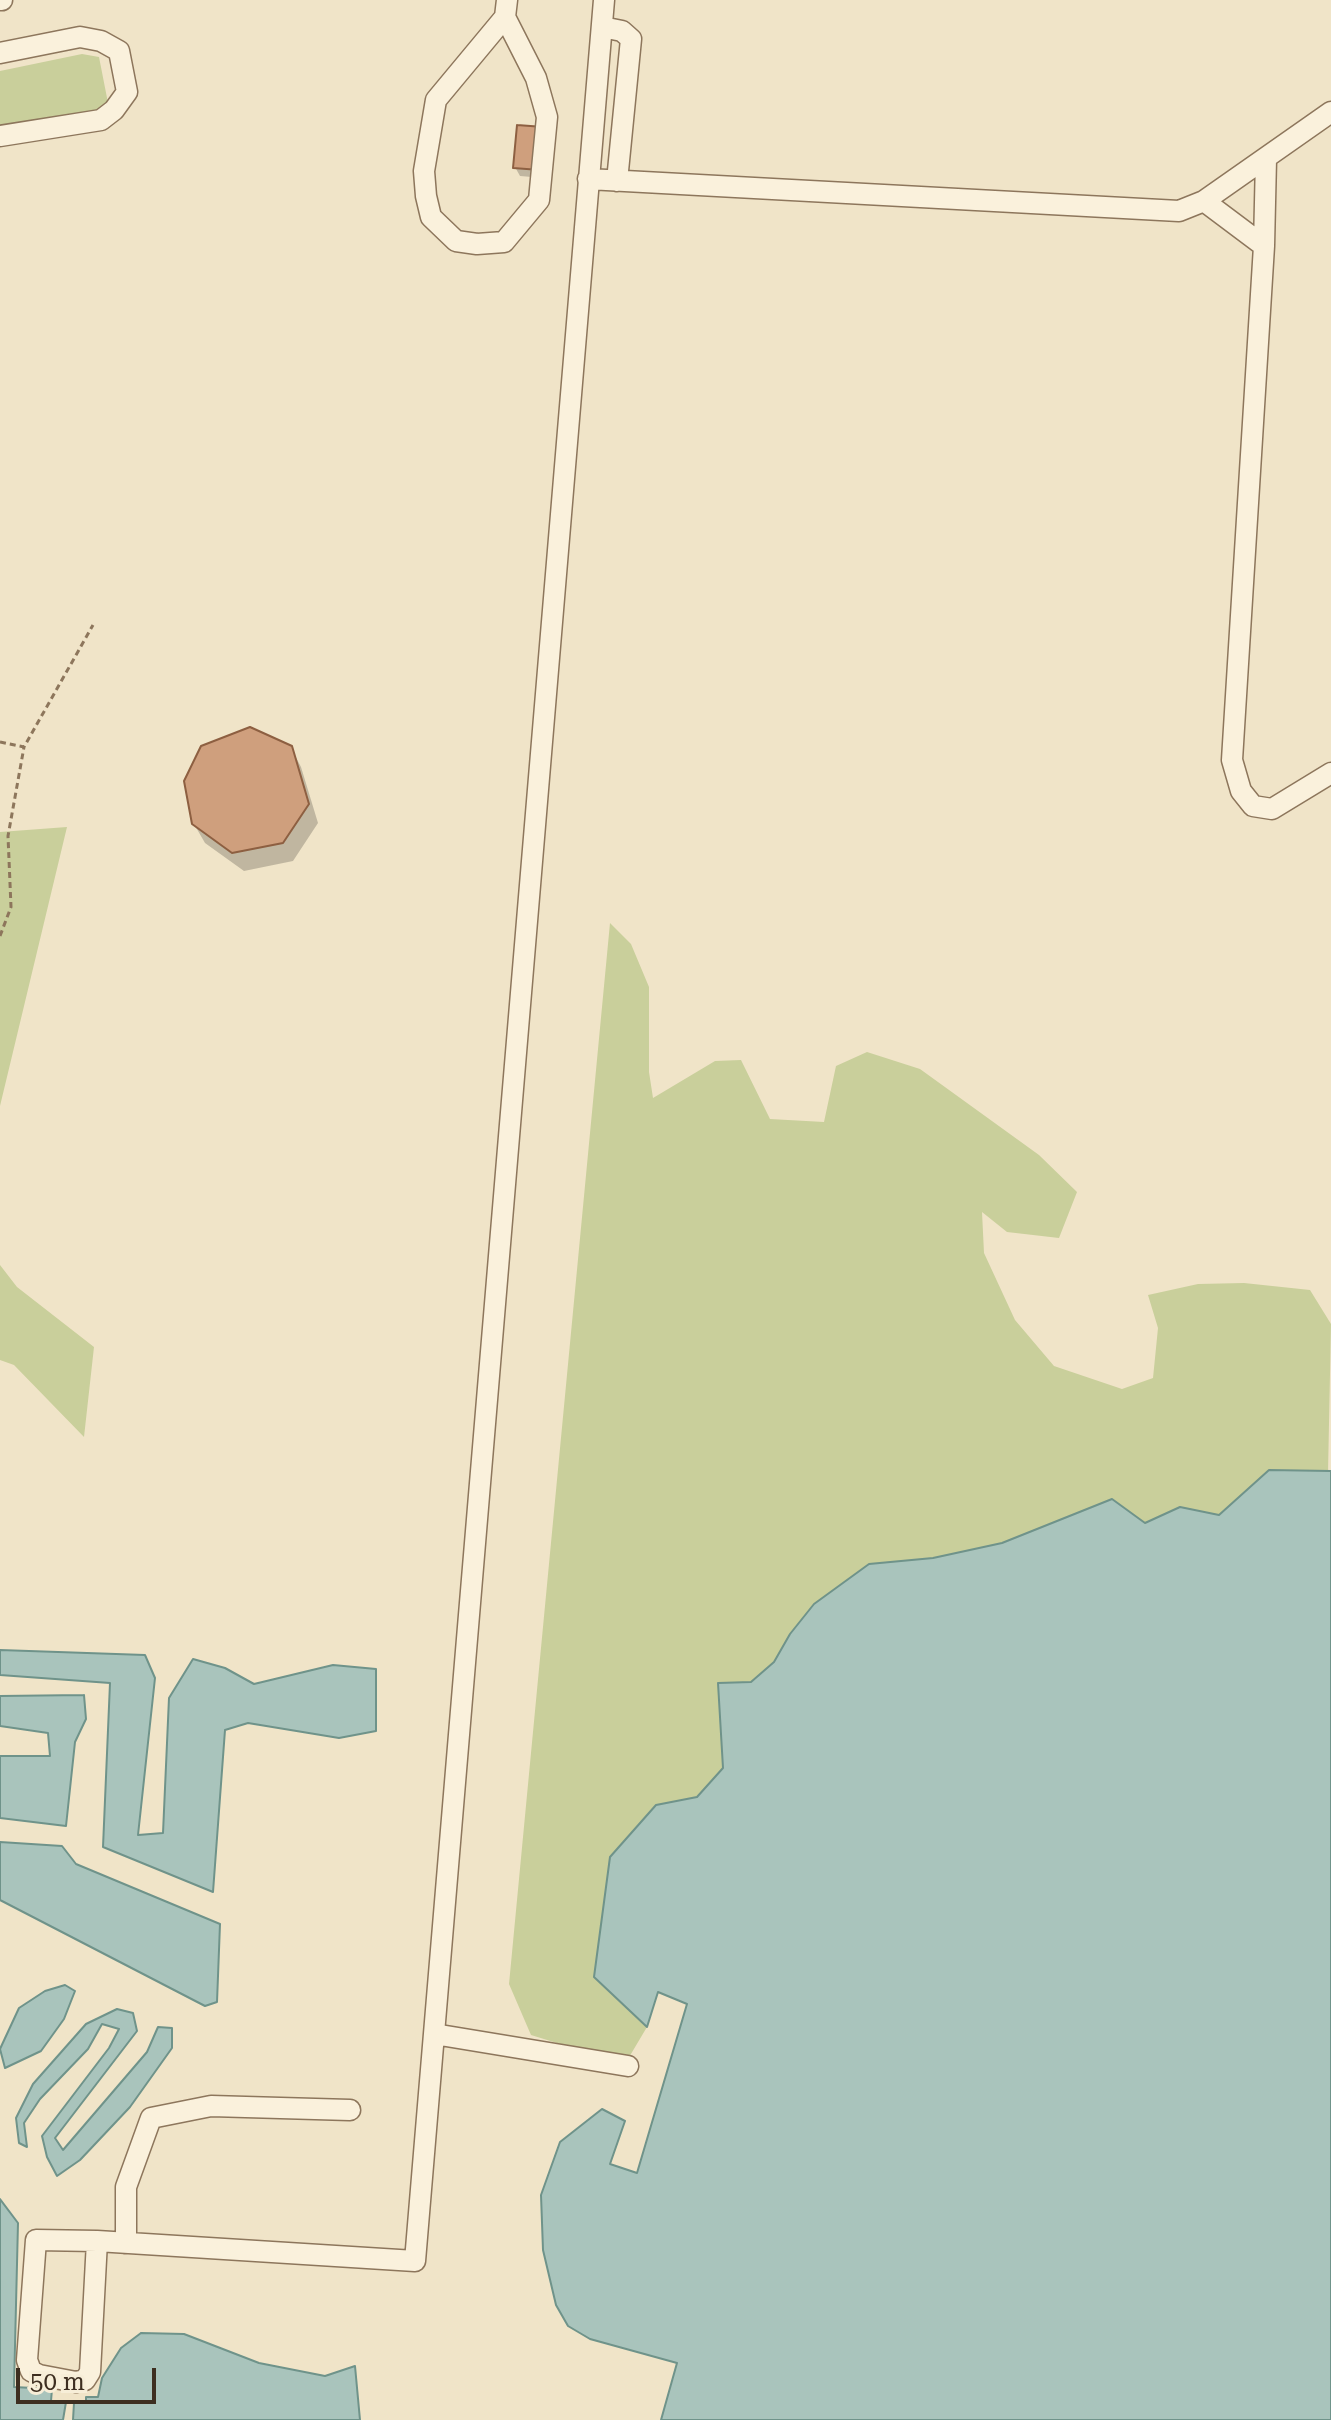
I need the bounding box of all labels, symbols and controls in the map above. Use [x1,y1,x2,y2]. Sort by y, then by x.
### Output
scale bar [20,2352,160,2402]
text: 50 m [30,2368,85,2396]

